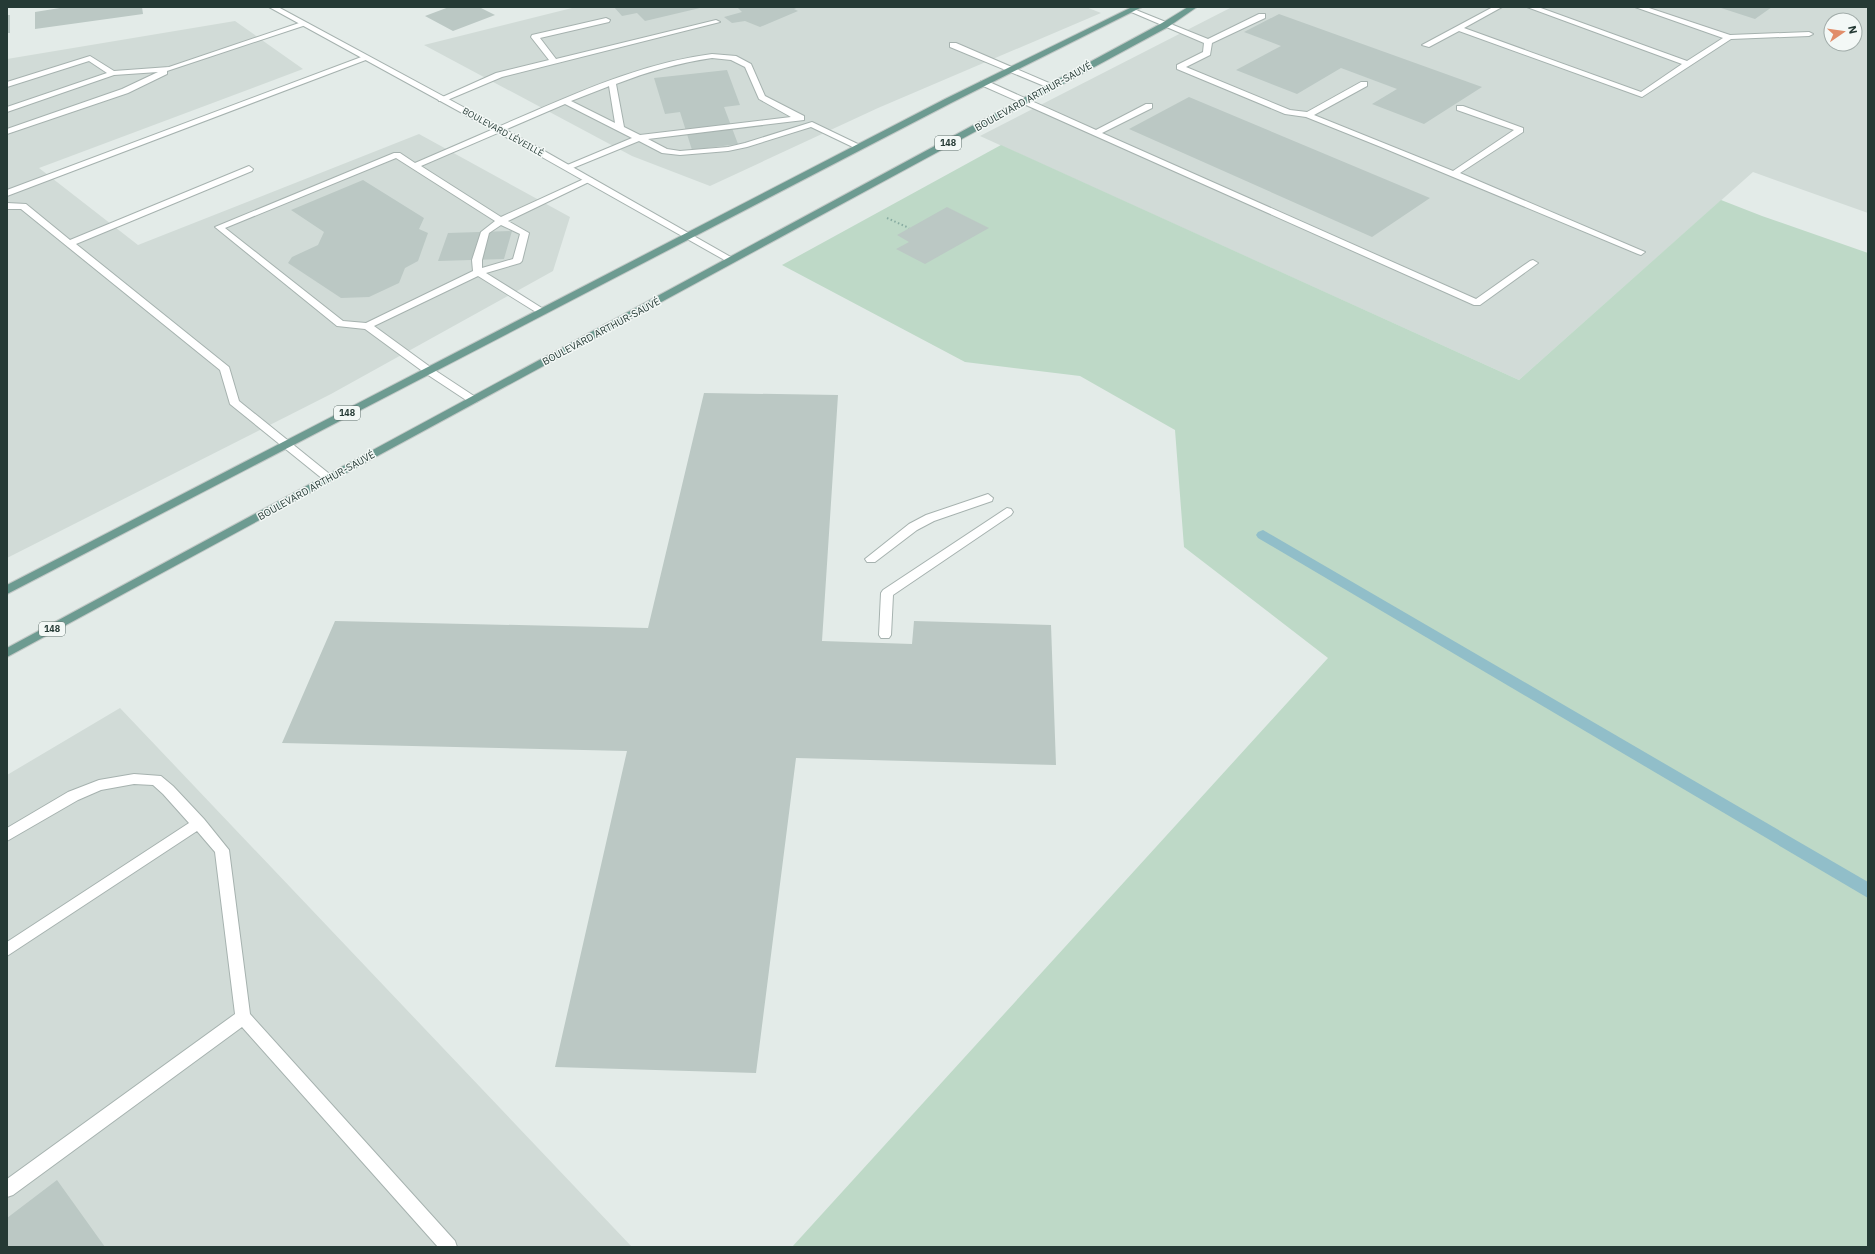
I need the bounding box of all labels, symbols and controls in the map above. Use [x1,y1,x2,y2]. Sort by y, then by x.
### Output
north arrow [1823,12,1863,52]
text: N [1845,24,1860,35]
street label: BOULEVARD ARTHUR-SAUVÉ [973,59,1094,134]
street label: BOULEVARD LÉVEILLÉ [461,104,546,158]
road number: 148 [935,136,961,150]
street label: BOULEVARD ARTHUR-SAUVÉ [540,295,663,368]
road number: 148 [334,406,360,420]
street label: BOULEVARD ARTHUR-SAUVÉ [256,448,377,523]
road number: 148 [39,622,65,636]

